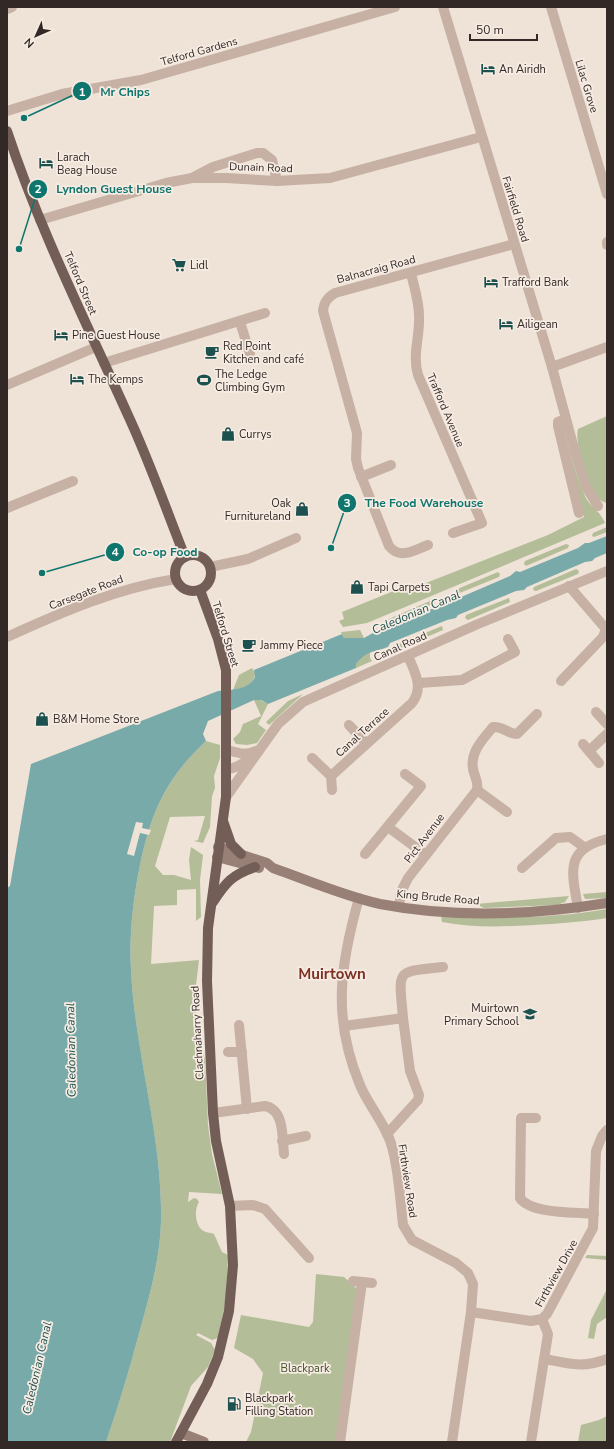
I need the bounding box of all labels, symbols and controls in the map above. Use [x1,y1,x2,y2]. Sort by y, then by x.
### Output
north arrow [16,16,56,56]
scale bar [470,16,537,42]
text: 50 m [476,22,504,38]
street label: Telford Gardens [159,33,239,70]
text: N [21,35,37,51]
street label: Lilac Grove [571,58,602,115]
hotel icon: An Airidh [480,61,496,77]
place label: An Airidh [499,62,546,77]
callout: Mr Chips [72,79,157,103]
text: 1 [78,84,86,100]
text: Mr Chips [100,84,150,100]
place label: Larach Beag House [57,150,117,178]
hotel icon: Larach Beag House [38,155,54,171]
street label: Dunain Road [229,159,293,176]
street label: Fairfield Road [498,174,533,244]
callout: Lyndon Guest House [28,177,180,201]
text: 2 [34,181,42,197]
text: Lyndon Guest House [56,181,172,197]
street label: Telford Street [60,249,101,317]
street label: Balnacraig Road [335,252,417,287]
supermarket icon: Lidl [171,257,187,273]
place label: Lidl [190,258,209,273]
hotel icon: Trafford Bank [483,274,499,290]
place label: Trafford Bank [502,275,569,290]
hotel icon: Ailigean [498,316,514,332]
place label: Ailigean [517,317,558,332]
hotel icon: Pine Guest House [53,327,69,343]
place label: Pine Guest House [72,328,160,343]
place label: Red Point Kitchen and café [223,339,304,367]
cafe icon: Red Point Kitchen and café [204,344,220,360]
place label: The Ledge Climbing Gym [215,367,285,395]
hotel icon: The Kemps [69,371,85,387]
street label: Trafford Avenue [423,371,468,450]
place label: The Kemps [88,372,143,387]
sports icon: The Ledge Climbing Gym [196,372,212,388]
shop icon: Currys [220,426,236,442]
place label: Currys [239,427,272,442]
callout: The Food Warehouse [337,491,492,515]
text: 3 [343,495,351,511]
text: The Food Warehouse [365,495,484,511]
place label: Oak Furnitureland [225,496,291,524]
shop icon: Oak Furnitureland [294,501,310,517]
callout: Co-op Food [105,540,206,564]
text: 4 [111,544,119,560]
text: Co-op Food [132,544,198,560]
street label: Carsegate Road [47,571,125,614]
shop icon: Tapi Carpets [349,579,365,595]
place label: Tapi Carpets [368,580,430,595]
water label: Caledonian Canal [369,586,463,638]
street label: Telford Street [208,600,243,669]
street label: Canal Road [371,628,429,665]
cafe icon: Jammy Piece [241,637,257,653]
place label: Jammy Piece [259,638,323,653]
street label: Canal Terrace [332,704,392,760]
shop icon: B&M Home Store [34,711,50,727]
place label: B&M Home Store [53,712,139,727]
street label: Pict Avenue [401,810,448,866]
street label: King Brude Road [396,886,480,909]
district label: Muirtown [298,964,366,984]
street label: Clachnaharry Road [188,986,207,1080]
place label: Muirtown Primary School [444,1001,520,1029]
water label: Caledonian Canal [62,1002,80,1097]
school or university icon: Muirtown Primary School [522,1006,538,1022]
street label: Firthview Road [394,1143,421,1219]
street label: Firthview Drive [532,1237,581,1310]
water label: Caledonian Canal [19,1320,56,1416]
park label: Blackpark [281,1361,330,1376]
place label: Blackpark Filling Station [245,1391,313,1419]
fuel station icon: Blackpark Filling Station [226,1396,242,1412]

